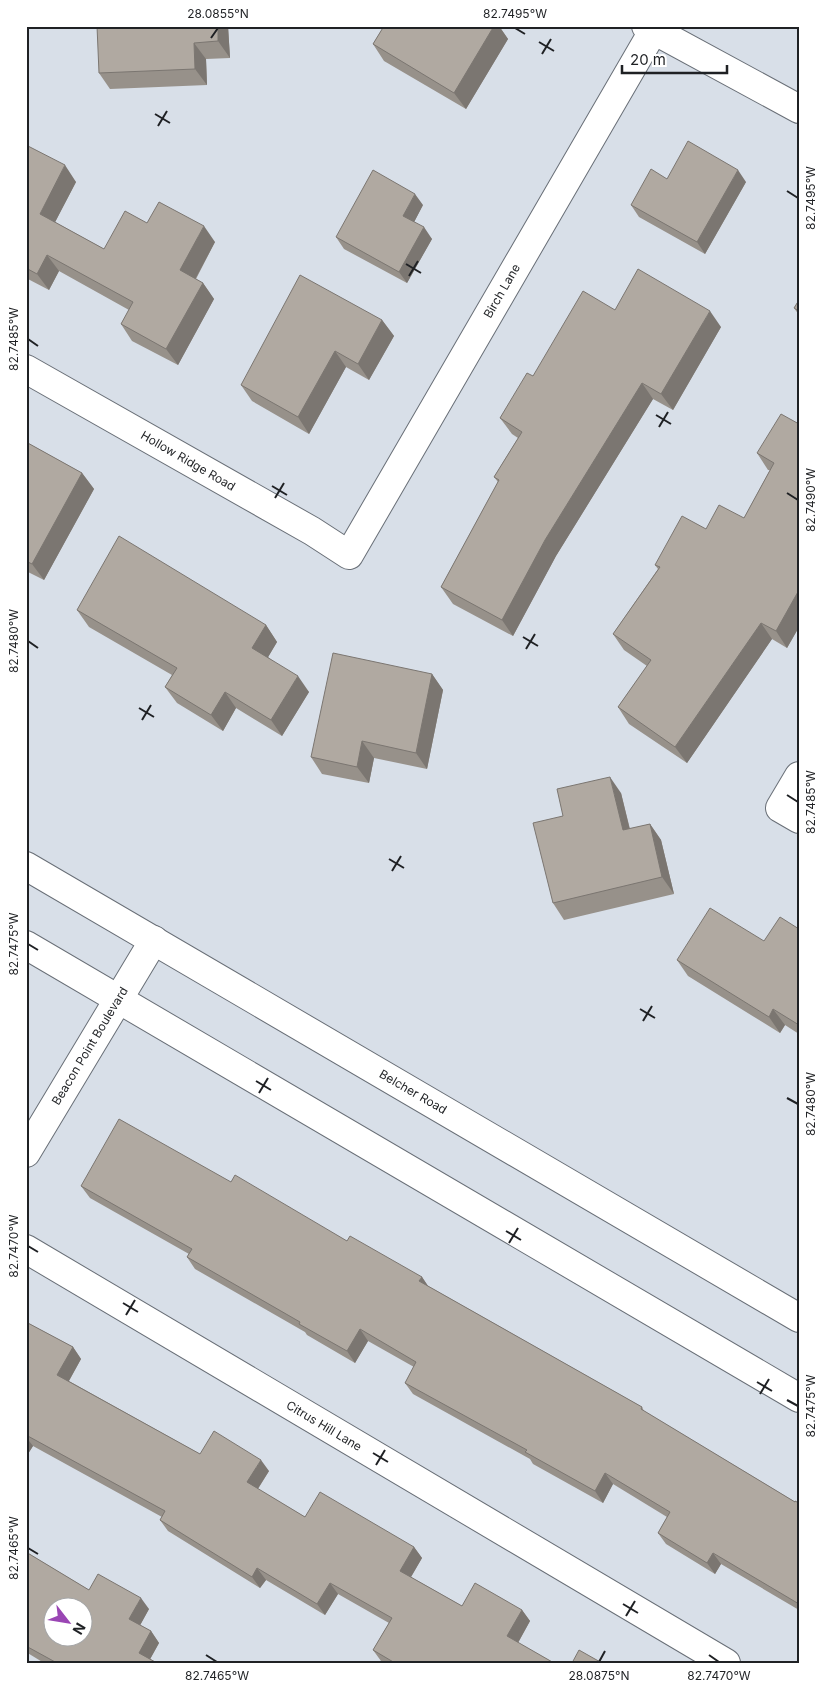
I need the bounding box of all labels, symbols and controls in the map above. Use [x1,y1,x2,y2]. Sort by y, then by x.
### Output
text: 28.0855°N [187,6,249,21]
text: 82.7495°W [483,6,547,21]
scale bar [622,42,728,74]
text: 20 m [630,50,666,69]
text: 82.7495°W [803,166,818,230]
street label: Birch Lane [480,261,523,320]
text: 82.7485°W [6,307,21,371]
street label: Hollow Ridge Road [138,427,238,494]
text: 82.7490°W [803,468,818,532]
text: 82.7480°W [6,609,21,673]
text: 82.7485°W [803,770,818,834]
text: 82.7475°W [6,912,21,976]
street label: Beacon Point Boulevard [48,984,131,1108]
street label: Belcher Road [377,1066,450,1117]
text: 82.7480°W [803,1072,818,1136]
text: 82.7470°W [6,1214,21,1278]
text: 82.7475°W [803,1374,818,1438]
street label: Citrus Hill Lane [284,1397,365,1454]
text: 82.7465°W [6,1516,21,1580]
north arrow [42,1596,92,1646]
text: N [70,1620,90,1638]
text: 82.7465°W [185,1668,249,1683]
text: 28.0875°N [568,1668,630,1683]
text: 82.7470°W [687,1668,751,1683]

